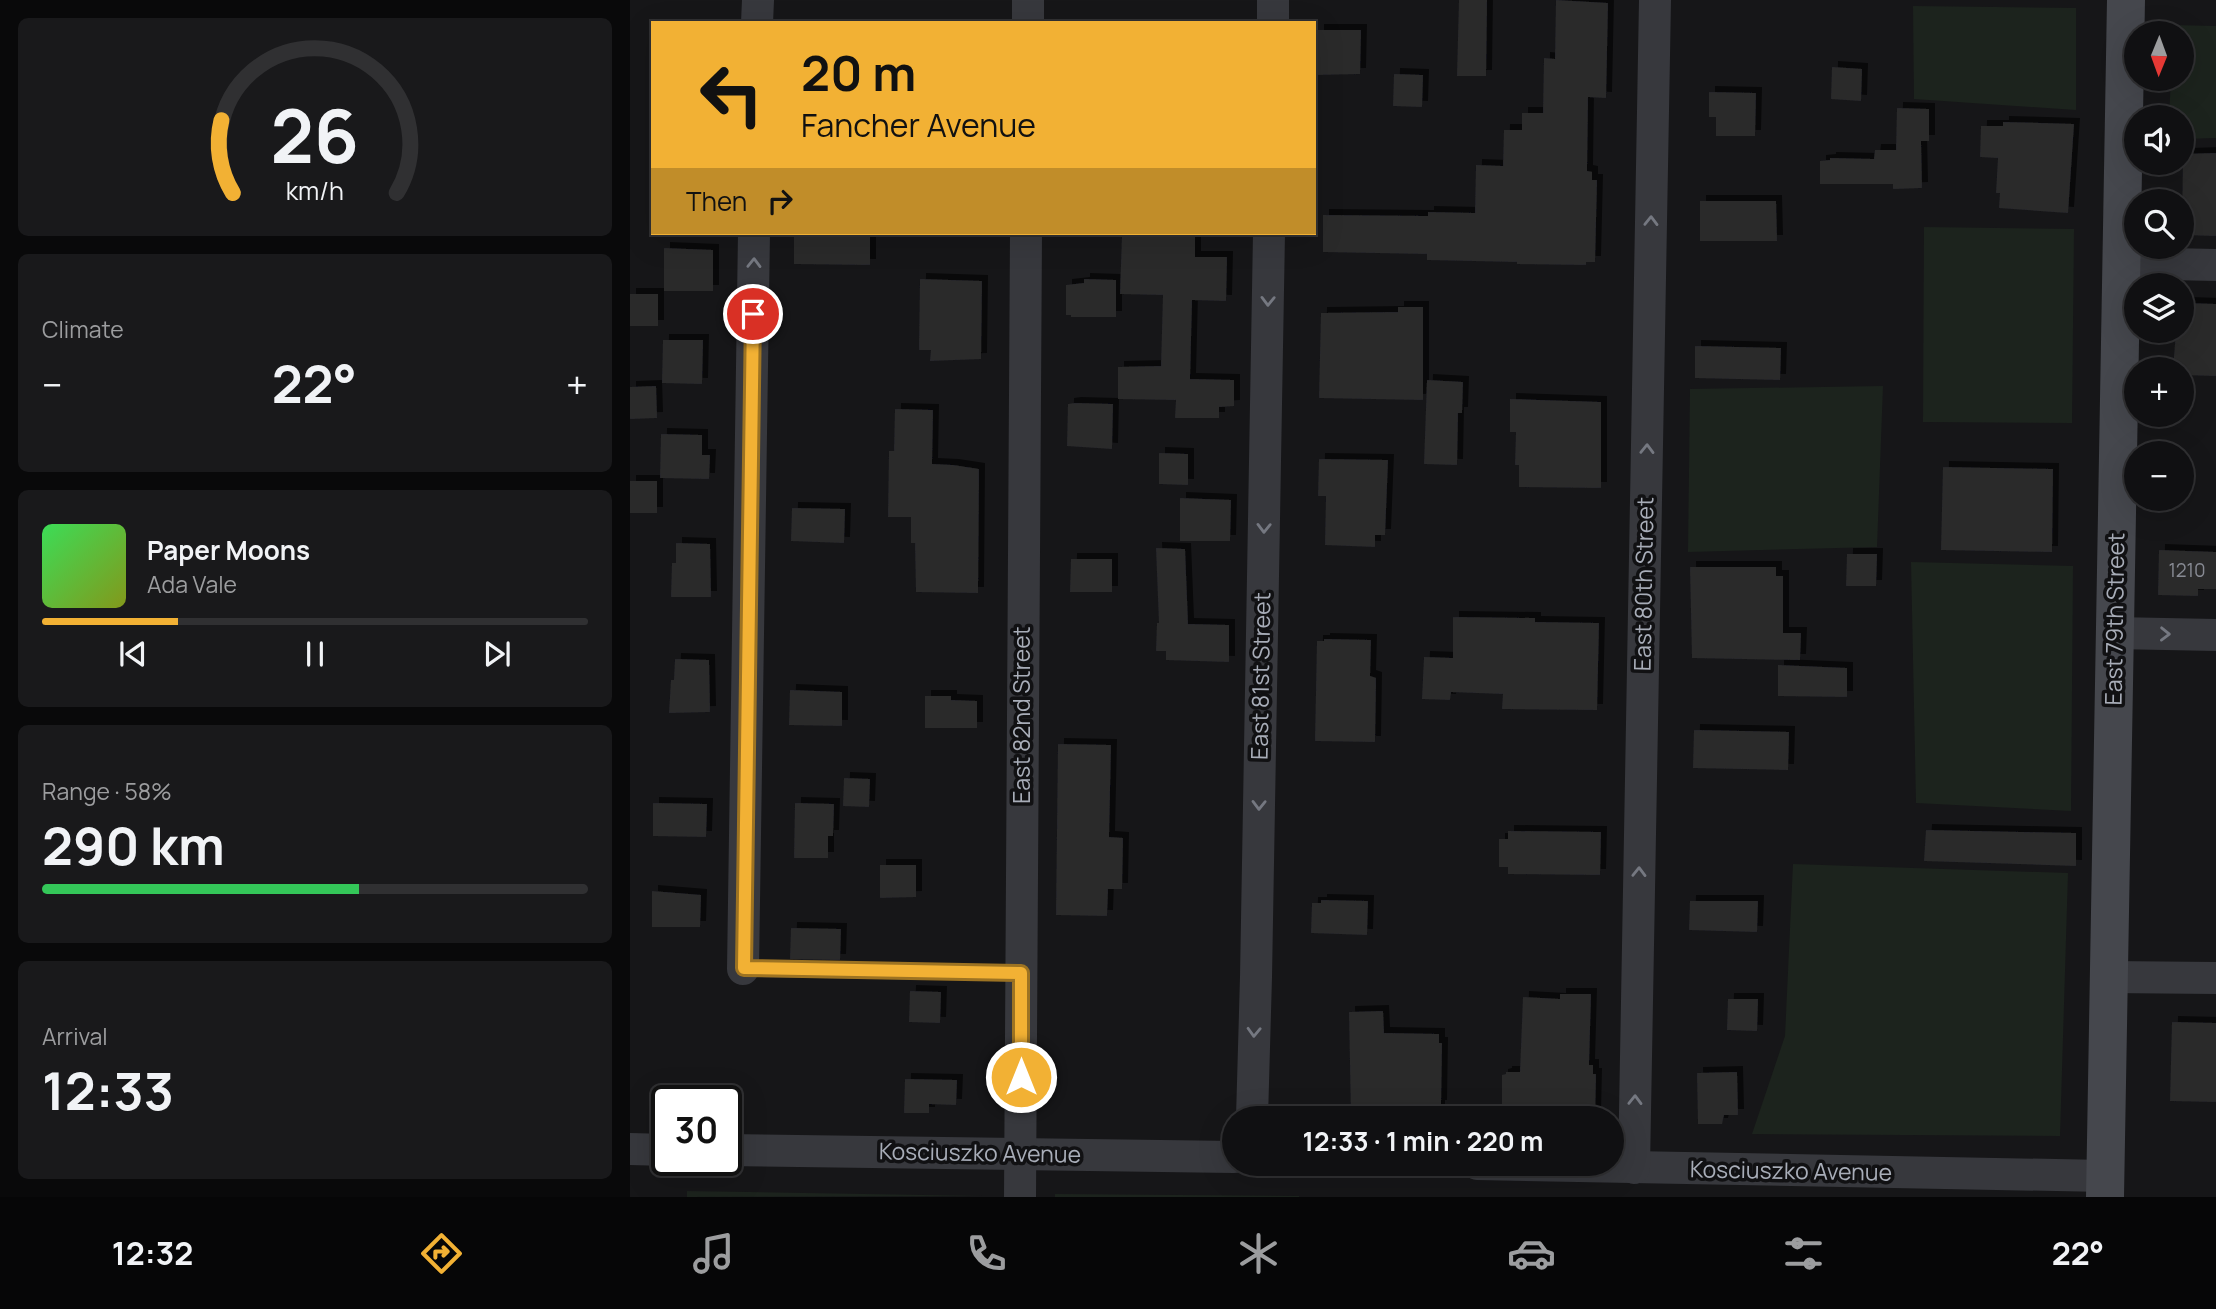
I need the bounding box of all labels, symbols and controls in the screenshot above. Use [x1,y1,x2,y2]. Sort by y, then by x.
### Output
north arrow [2124,21,2194,91]
map controls [2124,21,2194,511]
text: 20 m [801,39,916,106]
icon: left [686,49,777,140]
text: 26 [271,85,359,185]
text: Fancher Avenue [801,103,1036,147]
button: sound [2124,105,2194,175]
text: km/h [286,173,344,208]
icon: right [761,182,799,220]
text: Then [686,183,747,219]
button: search [2124,189,2194,259]
one-way arrow [1643,216,1658,227]
one-way arrow [746,258,762,268]
button: layers [2124,273,2194,343]
pin [723,284,783,344]
icon: arrive [734,295,772,333]
one-way arrow [1260,296,1276,307]
text: Climate [42,313,124,345]
text: 22° [272,348,357,419]
button: + [2124,357,2194,427]
text: − [42,358,63,410]
text: + [566,358,588,410]
button: − [2124,441,2194,511]
one-way arrow [1639,443,1655,454]
street label: East 80th Street [1625,497,1661,671]
one-way arrow [1256,524,1272,534]
text: Paper Moons [147,532,310,568]
street label: East 79th Street [2096,532,2132,706]
house number: 1210 [2168,557,2206,583]
text: Ada Vale [147,568,237,600]
street label: East 81st Street [1243,592,1277,760]
street label: East 82nd Street [1005,626,1037,804]
one-way arrow [2160,626,2171,641]
icon: previous [114,635,152,673]
icon: pause [296,635,334,673]
icon: next [478,635,516,673]
text: Range · 58% [42,775,172,807]
one-way arrow [1251,800,1267,811]
text: 290 km [42,810,225,881]
one-way arrow [1632,866,1647,877]
text: Arrival [42,1020,108,1052]
one-way arrow [1247,1027,1262,1038]
position arrow [984,1040,1058,1114]
text: 12:33 [42,1055,174,1126]
speed limit sign: 30 [651,1085,742,1176]
one-way arrow [1628,1094,1643,1105]
text: 12:33 · 1 min · 220 m [1303,1123,1543,1159]
street label: Kosciuszko Avenue [879,1134,1081,1170]
street label: Kosciuszko Avenue [1690,1152,1892,1188]
icon: directions [417,1229,466,1278]
icon: music [689,1229,738,1278]
icon: phone [962,1229,1011,1278]
icon: climate [1234,1229,1283,1278]
icon: car [1507,1229,1556,1278]
icon: filters [1779,1229,1828,1278]
text: 12:32 [112,1231,193,1275]
text: 22° [2052,1231,2104,1275]

